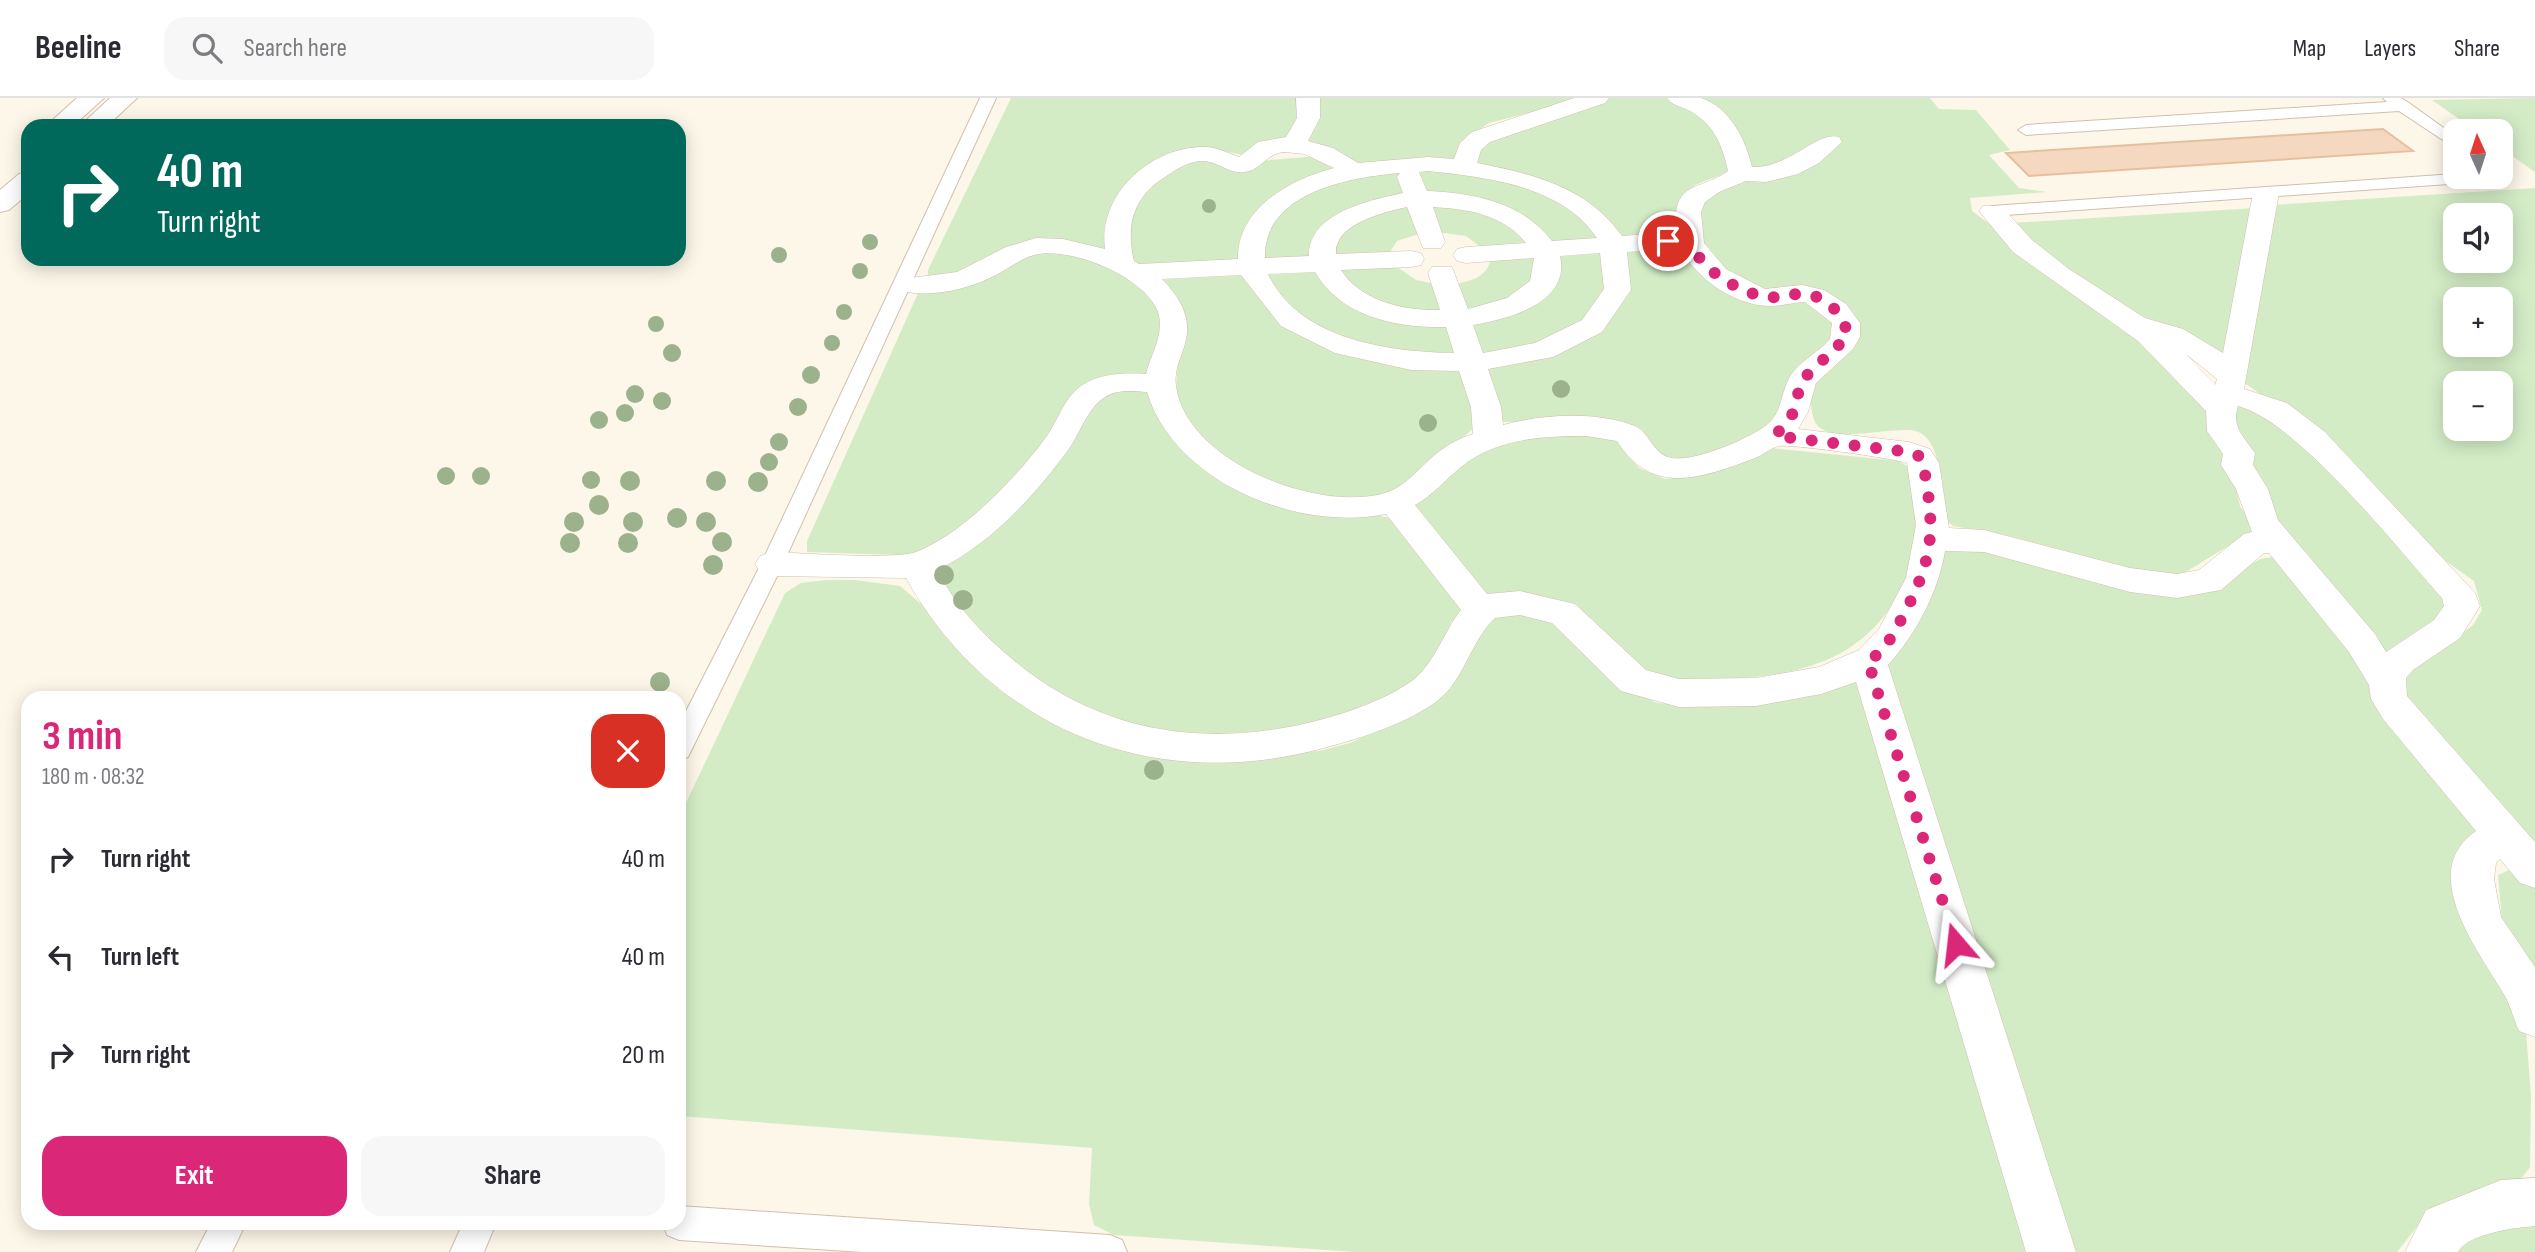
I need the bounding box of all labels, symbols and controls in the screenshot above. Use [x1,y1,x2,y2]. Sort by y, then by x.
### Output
search box [164,17,654,80]
text: Beeline [35,28,122,68]
icon: search [188,29,226,67]
text: Search here [244,33,347,64]
text: Map [2293,34,2326,63]
text: Layers [2364,34,2416,63]
text: Share [2454,34,2500,63]
north arrow [2443,119,2513,189]
map controls [2443,119,2513,441]
text: 40 m [157,143,243,202]
icon: right [42,147,133,238]
text: Turn right [157,203,261,242]
button: sound [2443,203,2513,273]
pin [1638,211,1698,271]
icon: arrive [1649,222,1687,260]
button: + [2443,287,2513,357]
button: − [2443,371,2513,441]
text: 3 min [42,711,122,762]
button: close [591,714,665,788]
text: 180 m · 08:32 [42,763,145,791]
icon: right [42,840,80,878]
text: Turn right [101,844,190,875]
text: 40 m [622,844,665,875]
position arrow [1919,907,1993,981]
icon: left [42,938,80,976]
text: Turn left [101,942,179,973]
text: 40 m [622,942,665,973]
icon: right [42,1036,80,1074]
text: Turn right [101,1040,190,1071]
text: 20 m [622,1040,665,1071]
button: Exit [42,1136,347,1216]
button: Share [361,1136,665,1216]

